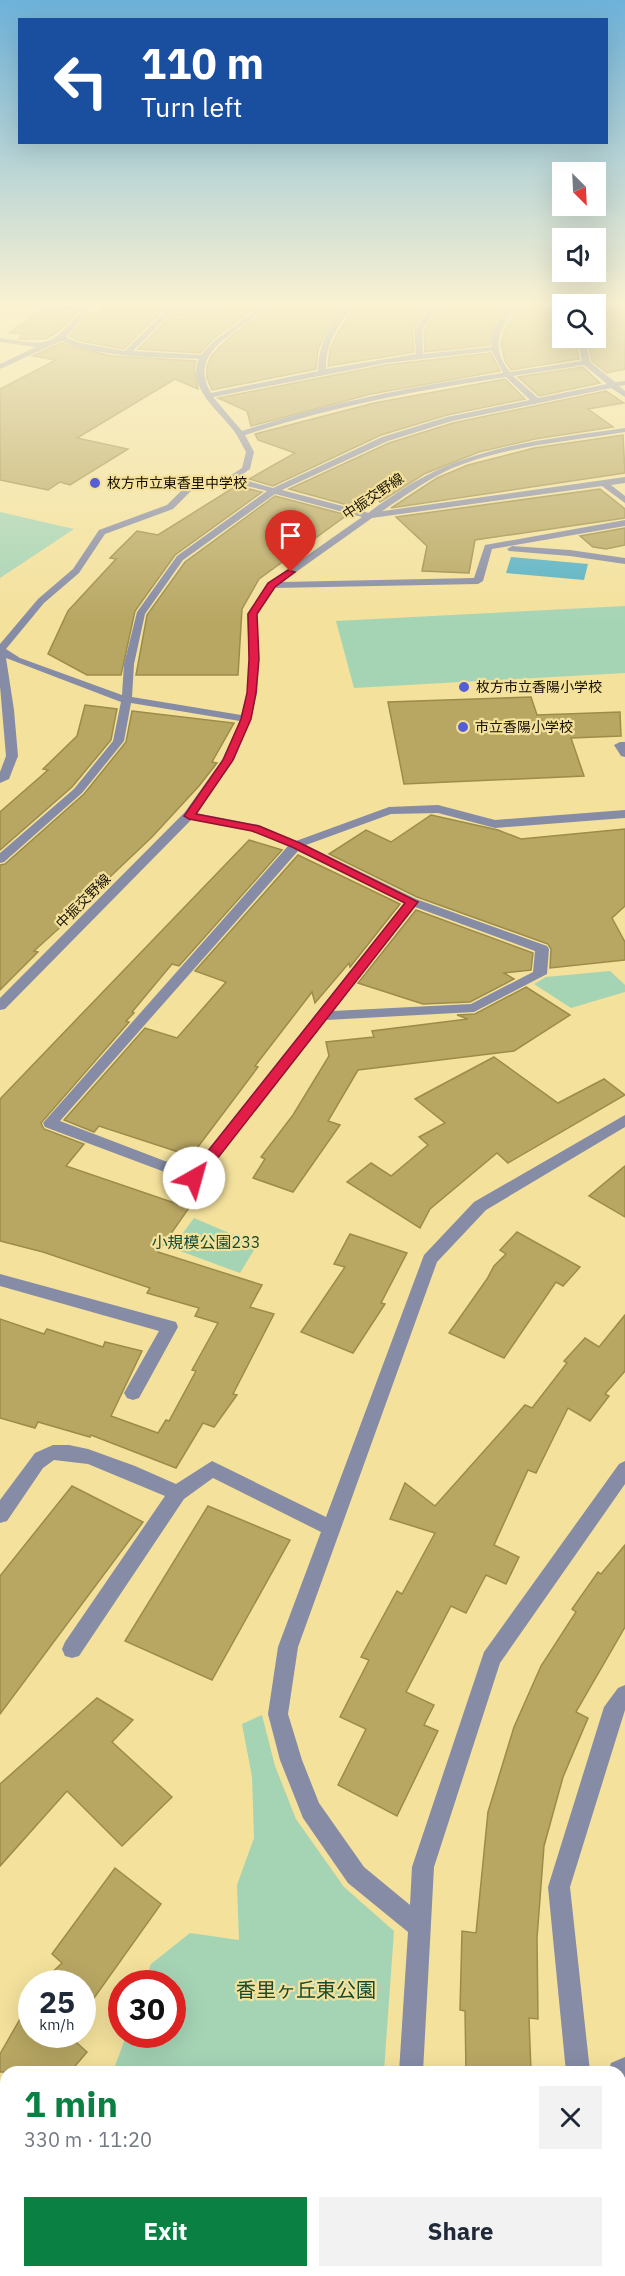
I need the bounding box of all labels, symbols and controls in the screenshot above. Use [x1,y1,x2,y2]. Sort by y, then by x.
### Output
text: 110 m [141,36,264,91]
icon: left [42,42,120,120]
text: Turn left [141,89,242,124]
north arrow [552,162,606,216]
map controls [552,162,606,348]
button: sound [552,228,606,282]
button: search [552,294,606,348]
street label: 中振交野線 [339,469,407,523]
place label: 枚方市立東香里中学校 [107,474,247,492]
marker: 枚方市立東香里中学校 [88,476,102,490]
pin [265,510,316,572]
icon: arrive [274,519,307,552]
place label: 枚方市立香陽小学校 [476,678,602,696]
marker: 枚方市立香陽小学校 [457,680,471,694]
place label: 市立香陽小学校 [475,718,573,736]
marker: 市立香陽小学校 [456,720,470,734]
street label: 中振交野線 [52,870,114,932]
position arrow [162,1146,226,1210]
park label: 小規模公園233 [152,1232,260,1252]
speed limit sign: 30 [108,1970,186,2048]
park label: 香里ヶ丘東公園 [236,1976,376,2003]
text: 25 [39,1982,75,2021]
text: km/h [39,2015,75,2034]
text: 1 min [24,2080,118,2127]
button: close [539,2086,602,2149]
text: 330 m · 11:20 [24,2126,152,2153]
button: Exit [24,2197,307,2266]
button: Share [319,2197,602,2266]

